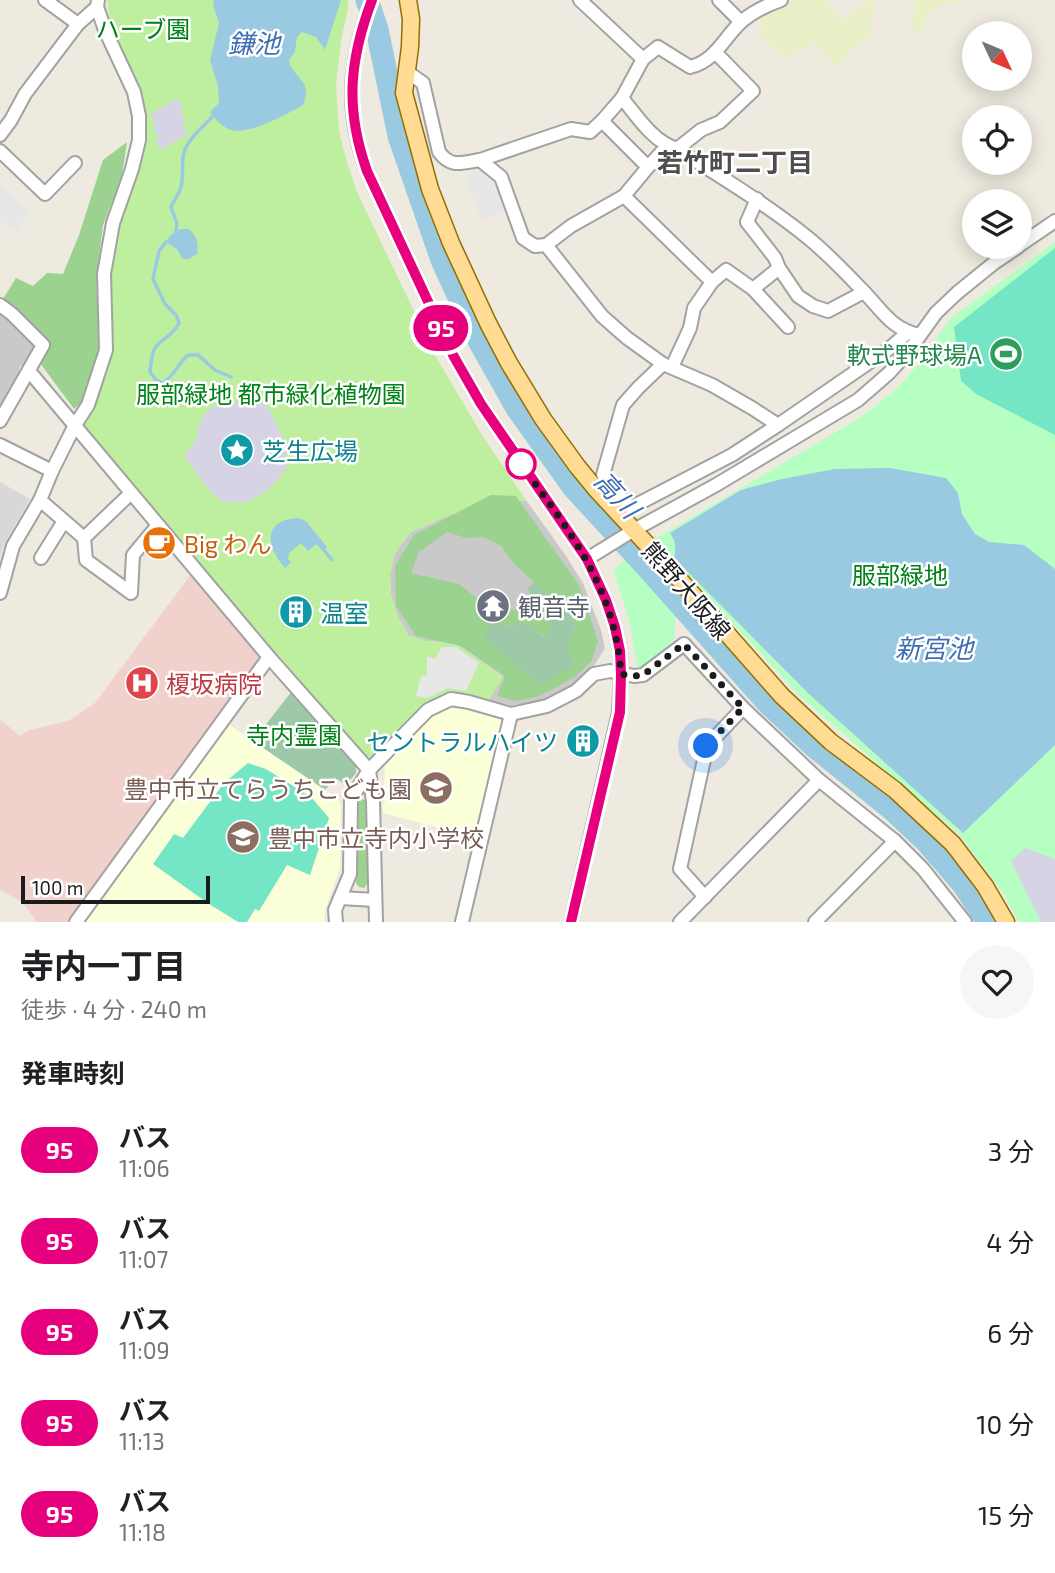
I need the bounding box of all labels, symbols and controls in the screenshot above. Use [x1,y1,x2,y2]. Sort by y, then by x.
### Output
park label: ハーブ園 [96,14,190,43]
north arrow [962,21,1032,91]
map controls [962,21,1032,259]
water label: 鎌池 [228,27,283,58]
button: locate [962,105,1032,175]
district label: 若竹町二丁目 [657,146,813,177]
button: layers [962,189,1032,259]
line badge: 95 [410,305,472,351]
text: 95 [427,313,455,342]
sports icon: 軟式野球場A [987,335,1025,373]
place label: 軟式野球場A [847,340,982,369]
park label: 服部緑地 都市緑化植物園 [136,379,406,408]
place icon: 芝生広場 [218,431,256,469]
place label: 芝生広場 [262,436,358,465]
unlabelled marker [506,449,536,479]
water label: 高川 [589,464,649,526]
cafe icon: Big わん [140,524,178,562]
place label: Big わん [184,529,272,558]
street label: 熊野大阪線 [637,535,737,645]
park label: 服部緑地 [852,560,948,589]
temple icon: 観音寺 [474,587,512,625]
place label: 観音寺 [518,592,590,621]
building icon: 温室 [277,593,315,631]
place label: 温室 [320,598,368,627]
water label: 新宮池 [895,632,976,663]
hospital icon: 榎坂病院 [123,664,161,702]
place label: 榎坂病院 [166,669,262,698]
park label: 寺内霊園 [246,720,342,749]
building icon: セントラルハイツ [564,722,602,760]
place label: セントラルハイツ [366,727,558,756]
your location [688,728,723,763]
school or university icon: 豊中市立てらうちこども園 [417,769,455,807]
place label: 豊中市立てらうちこども園 [124,774,412,803]
school or university icon: 豊中市立寺内小学校 [224,818,262,856]
place label: 豊中市立寺内小学校 [268,823,484,852]
scale bar [21,873,210,905]
text: 100 m [32,876,83,899]
text: 寺内一丁目 [21,945,186,985]
button: heart [960,945,1034,1019]
text: 徒歩 · 4 分 · 240 m [21,995,207,1023]
text: 発車時刻 [21,1057,125,1088]
text: バス [119,1121,171,1152]
text: 95 [46,1135,73,1164]
text: 3 分 [988,1135,1034,1166]
text: 11:06 [119,1154,170,1182]
text: バス [119,1212,171,1243]
text: 95 [46,1226,73,1255]
text: 4 分 [986,1226,1034,1257]
text: 11:07 [119,1245,168,1273]
text: バス [119,1303,171,1334]
text: 95 [46,1317,73,1346]
text: 6 分 [987,1317,1034,1348]
text: 11:09 [119,1336,170,1364]
text: バス [119,1394,171,1425]
text: 95 [46,1408,73,1437]
text: 10 分 [976,1408,1034,1439]
text: 11:13 [119,1427,165,1455]
text: バス [119,1485,171,1516]
text: 95 [46,1499,73,1528]
text: 15 分 [978,1499,1034,1530]
text: 11:18 [119,1518,166,1546]

